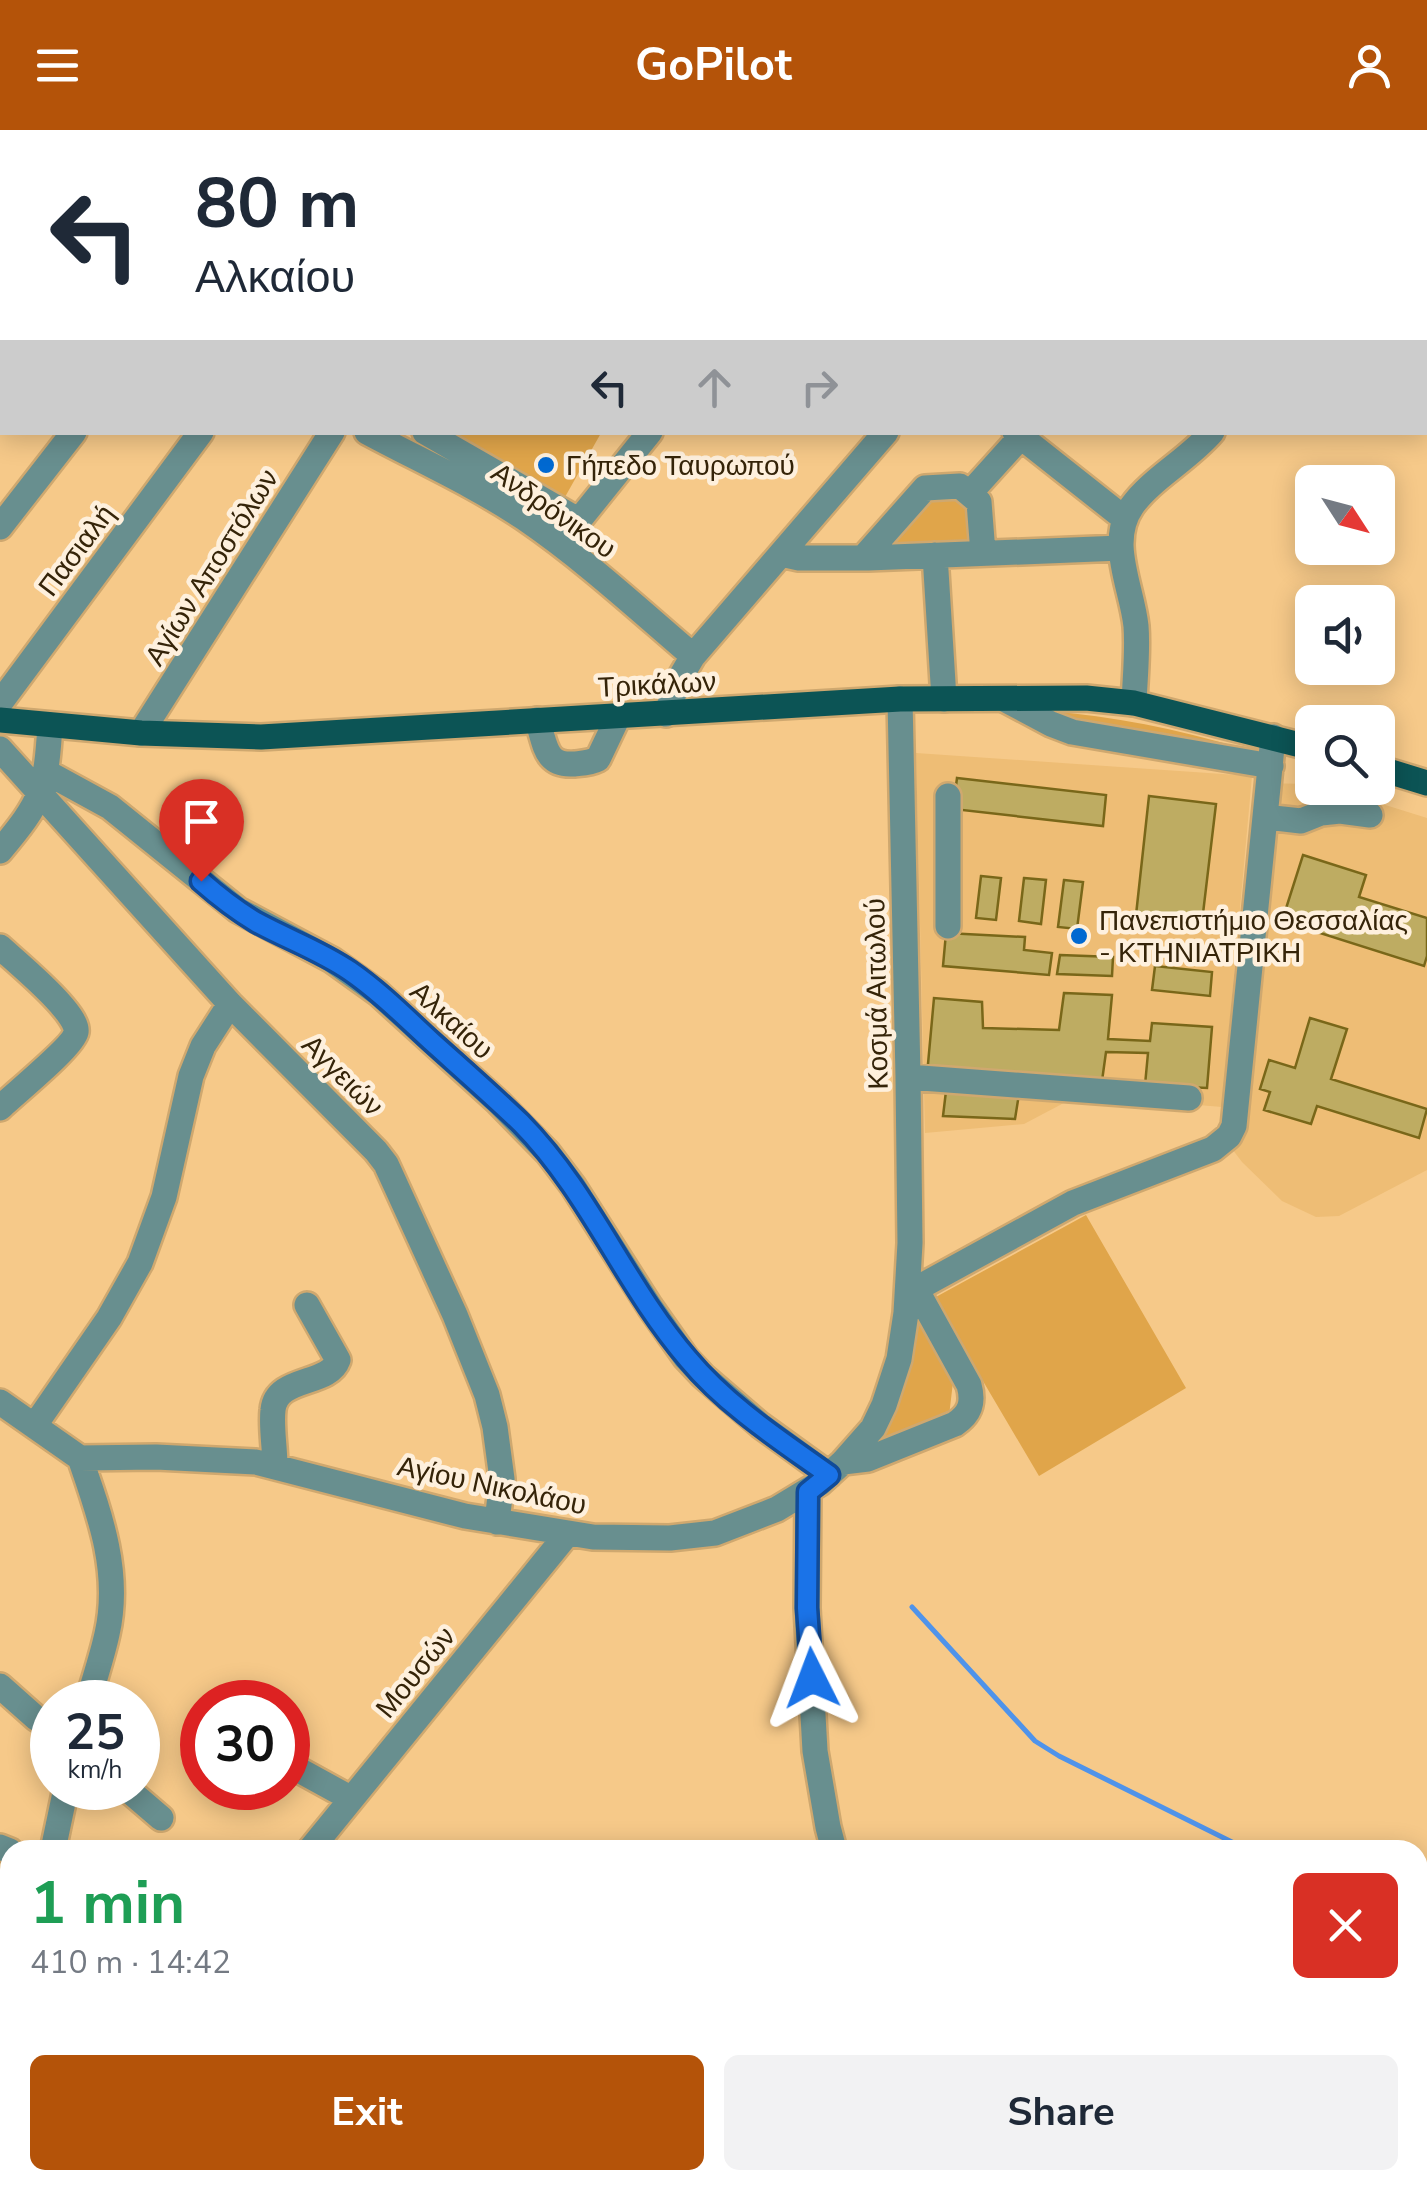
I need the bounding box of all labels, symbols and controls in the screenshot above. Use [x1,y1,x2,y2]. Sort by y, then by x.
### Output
text: GoPilot [635,35,792,96]
icon: menu [30,38,85,93]
icon: person [1342,38,1397,93]
text: 80 m [195,156,359,252]
icon: left [30,170,160,300]
text: Αλκαίου [195,247,355,308]
icon: left [582,360,637,415]
icon: ahead [687,360,742,415]
icon: right [792,360,847,415]
place label: Γήπεδο Ταυρωπού [566,447,795,485]
street label: Ανδρόνικου [484,454,623,568]
marker: Γήπεδο Ταυρωπού [535,454,557,476]
street label: Αγίων Αποστόλων [136,462,288,673]
north arrow [1295,465,1395,565]
map controls [1295,465,1395,805]
street label: Πασιαλή [30,497,124,604]
button: sound [1295,585,1395,685]
street label: Τρικάλων [597,663,717,707]
button: search [1295,705,1395,805]
pin [159,779,244,882]
icon: arrive [174,794,229,849]
street label: Κοσμά Αιτωλού [856,898,898,1090]
place label: Πανεπιστήμιο Θεσσαλίας - ΚΤΗΝΙΑΤΡΙΚΗ [1099,902,1408,972]
marker: Πανεπιστήμιο Θεσσαλίας - ΚΤΗΝΙΑΤΡΙΚΗ [1068,925,1090,947]
street label: Αλκαίου [402,973,501,1068]
street label: Αγγειών [293,1027,391,1125]
street label: Αγίου Νικολάου [394,1447,590,1525]
street label: Μουσών [367,1619,464,1726]
position arrow [760,1626,864,1730]
speed limit sign: 30 [180,1680,310,1810]
text: 25 [65,1698,125,1767]
text: km/h [67,1753,123,1787]
text: 1 min [30,1862,185,1944]
button: close [1293,1873,1398,1978]
text: 410 m · 14:42 [30,1941,231,1984]
button: Exit [30,2055,704,2170]
button: Share [724,2055,1398,2170]

